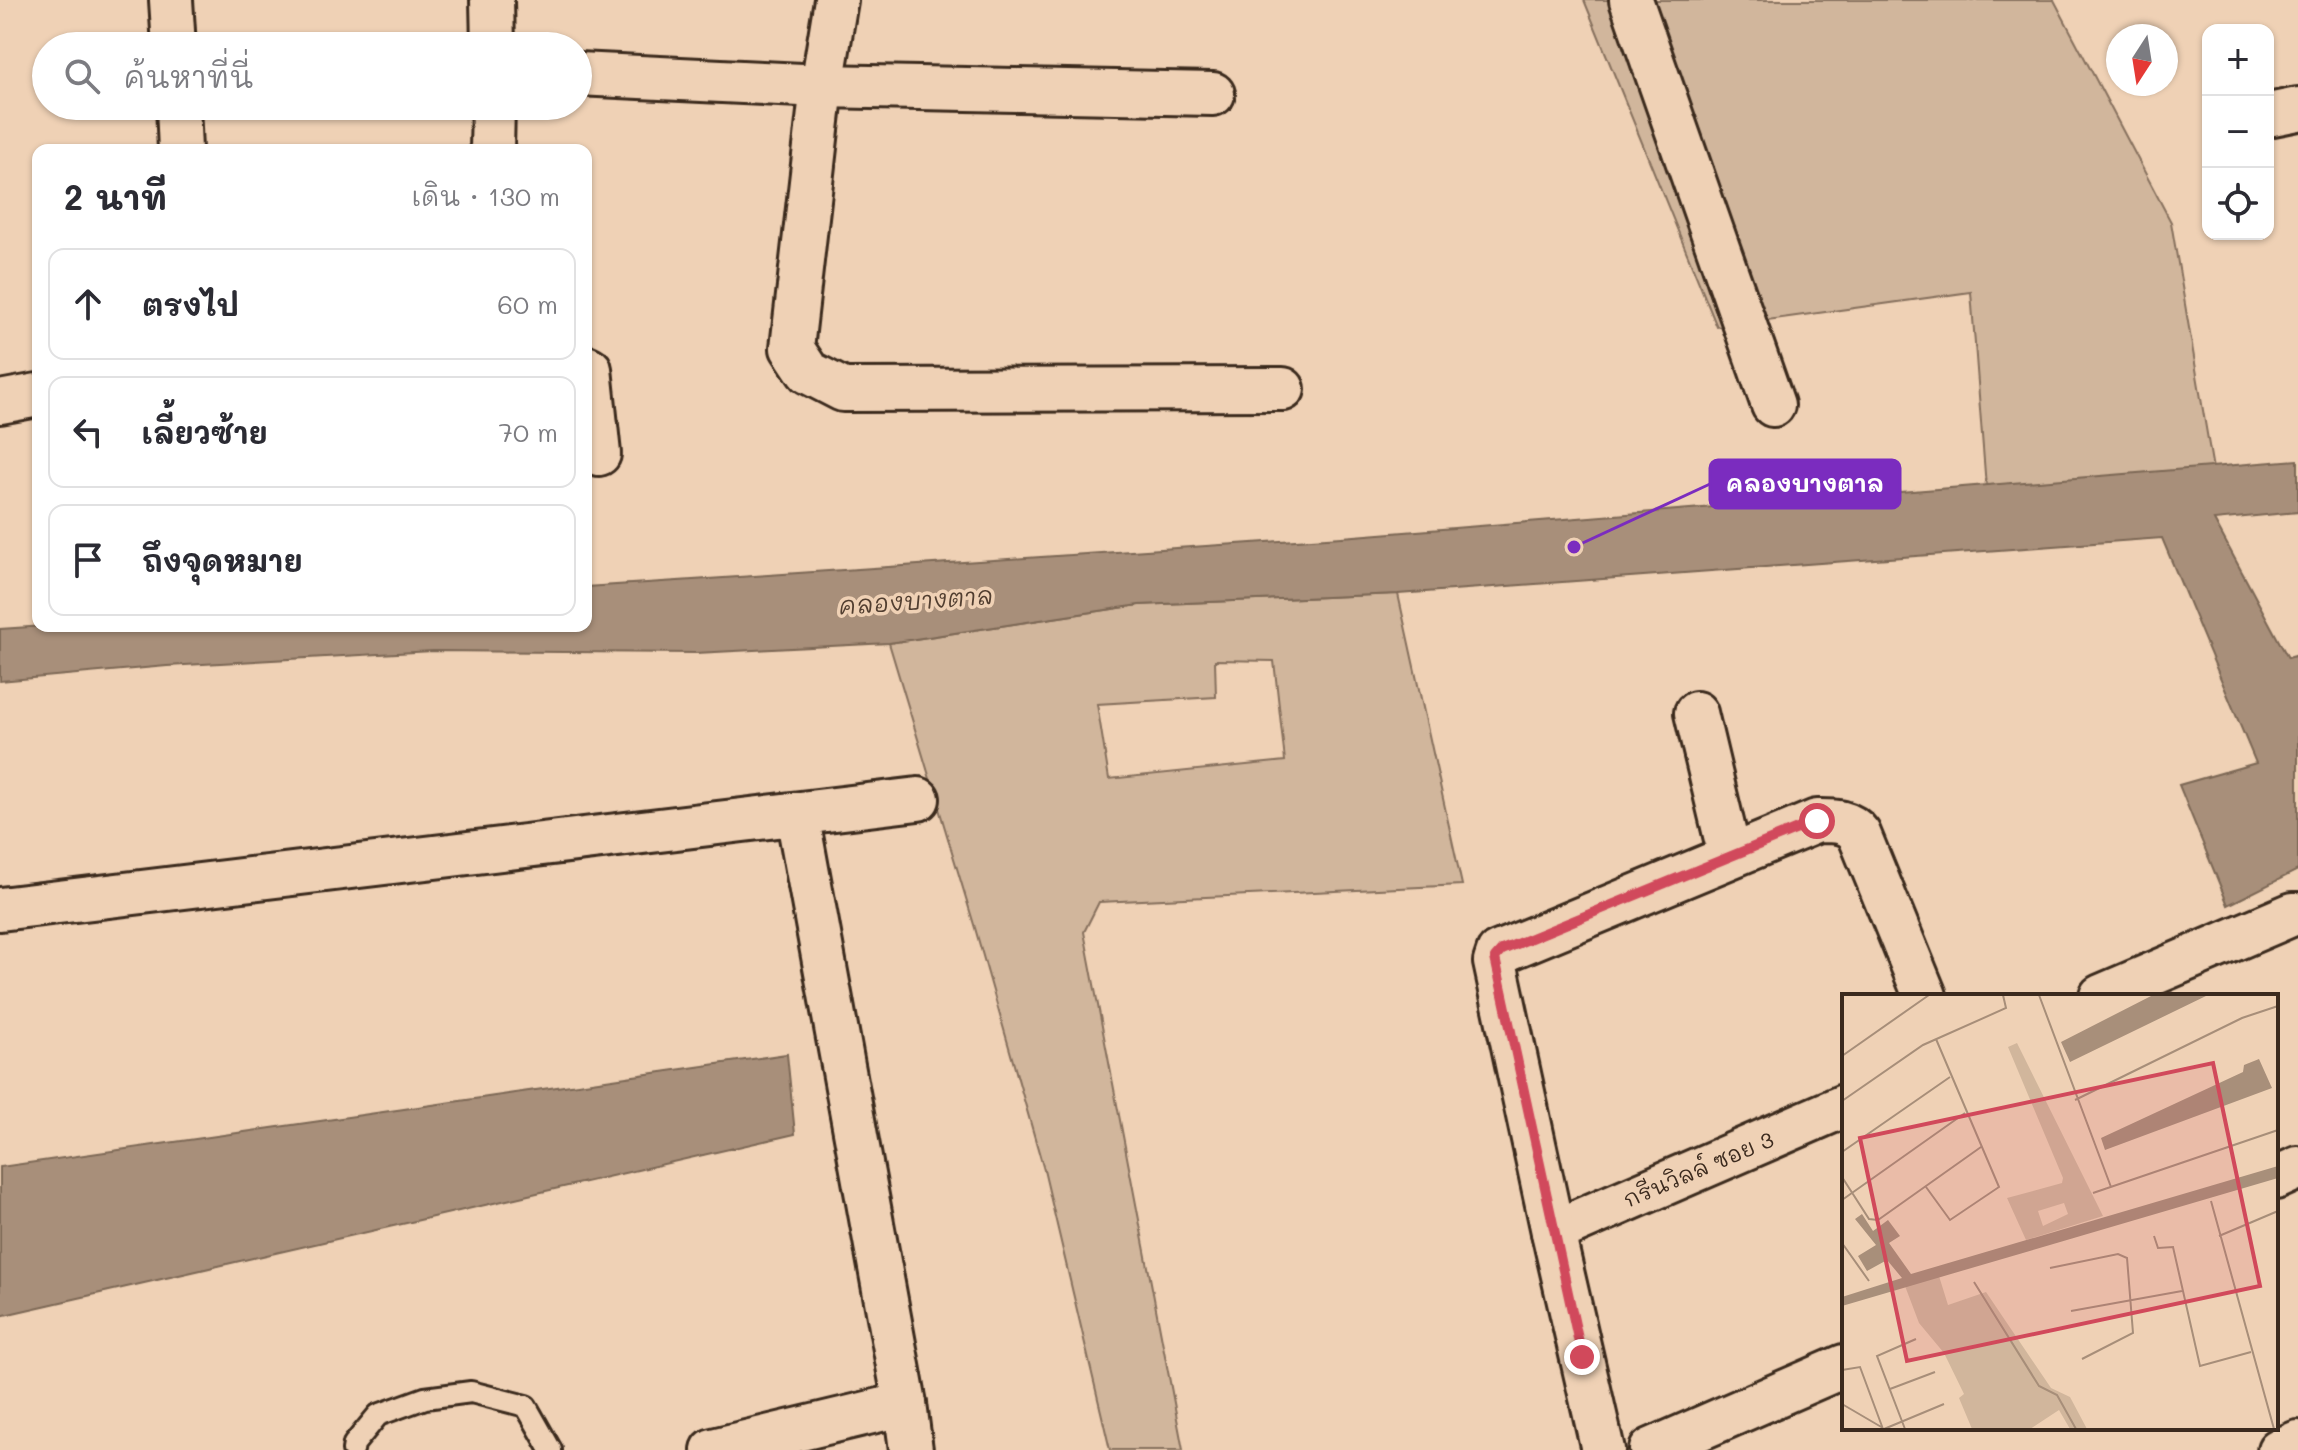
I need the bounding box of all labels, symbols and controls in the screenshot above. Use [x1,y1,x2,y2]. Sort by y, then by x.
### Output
north arrow [2106,24,2178,96]
map controls [2202,24,2274,240]
button: + [2202,24,2274,96]
search box [32,32,592,120]
icon: search [60,54,104,98]
text: ค้นหาที่นี่ [124,56,253,96]
button: − [2202,96,2274,168]
button: locate [2202,168,2274,240]
text: 2 นาที [64,174,167,219]
text: เดิน · 130 m [412,179,560,213]
icon: ahead [66,282,110,326]
text: ตรงไป [142,284,239,324]
text: 60 m [497,287,558,321]
icon: left [66,410,110,454]
text: เลี้ยวซ้าย [142,412,268,452]
text: 70 m [498,415,558,449]
callout: คลองบางตาล [1710,460,1900,508]
text: คลองบางตาล [1726,467,1884,498]
icon: arrive [66,538,110,582]
text: ถึงจุดหมาย [142,540,302,580]
water label: คลองบางตาล [838,579,994,621]
route start [1799,803,1835,839]
inset map [1842,994,2278,1430]
street label: กรีนวิลล์ ซอย 3 [1618,1124,1778,1214]
route end [1564,1339,1600,1375]

